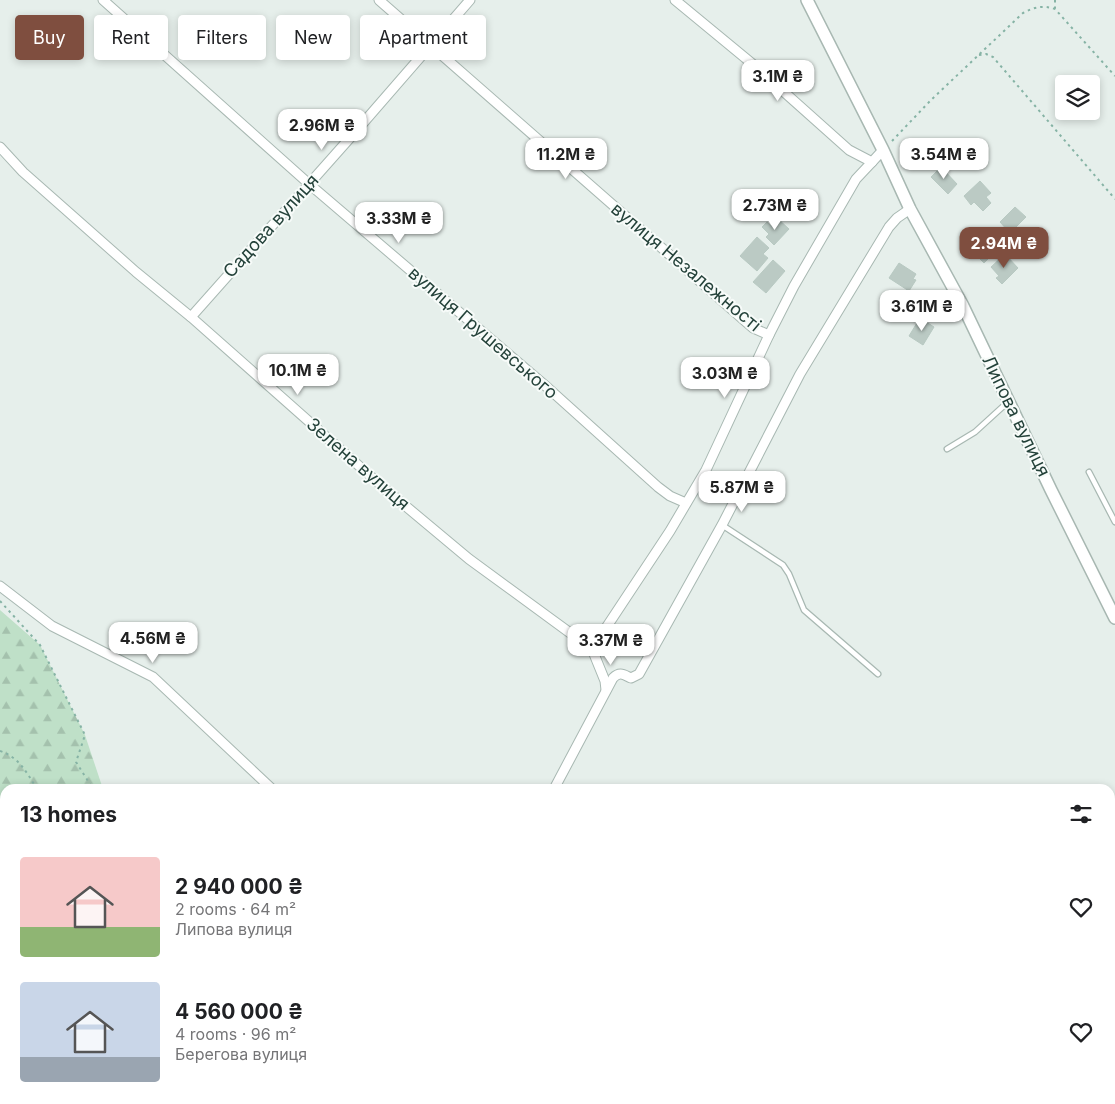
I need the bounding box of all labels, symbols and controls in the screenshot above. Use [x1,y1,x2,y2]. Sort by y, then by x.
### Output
chip: Buy [15,15,84,60]
chip: Rent [94,15,168,60]
chip: Filters [178,15,266,60]
chip: New [276,15,350,60]
chip: Apartment [360,15,486,60]
pin: 3.1M ₴ [737,59,819,102]
text: 3.1M ₴ [752,66,804,86]
map controls [1055,75,1100,120]
button: layers [1055,75,1100,120]
pin: 2.96M ₴ [276,108,368,151]
text: 2.96M ₴ [289,115,355,135]
pin: 11.2M ₴ [520,138,612,180]
pin: 3.54M ₴ [898,138,990,180]
text: 11.2M ₴ [536,144,596,164]
text: 3.54M ₴ [911,144,977,164]
street label: Садова вулиця [219,170,323,282]
pin: 2.73M ₴ [729,188,821,231]
text: 2.73M ₴ [743,195,807,215]
street label: вулиця Незалежності [607,198,765,335]
pin: 3.33M ₴ [353,202,445,244]
text: 3.33M ₴ [366,208,432,228]
pin: 2.94M ₴ [958,226,1050,269]
text: 2.94M ₴ [971,233,1037,253]
street label: вулиця Грушевського [404,262,562,403]
pin: 3.61M ₴ [876,290,968,332]
text: 3.61M ₴ [891,296,953,316]
street label: Липова вулиця [978,352,1055,480]
pin: 10.1M ₴ [252,354,344,396]
pin: 3.03M ₴ [679,356,771,399]
text: 10.1M ₴ [269,360,327,380]
text: 3.03M ₴ [692,363,758,383]
street label: Зелена вулиця [303,413,414,514]
pin: 5.87M ₴ [696,470,788,513]
text: 5.87M ₴ [710,477,774,497]
pin: 4.56M ₴ [107,622,199,664]
pin: 3.37M ₴ [565,624,657,666]
text: 4.56M ₴ [120,628,186,648]
text: 3.37M ₴ [578,630,644,650]
icon: filters [1067,800,1095,828]
text: 13 homes [20,802,117,827]
text: 2 940 000 ₴ [175,874,303,899]
icon: home [60,877,120,937]
icon: heart [1067,893,1095,921]
text: 2 rooms · 64 m² [175,899,296,919]
text: Липова вулиця [175,919,292,939]
text: 4 560 000 ₴ [175,999,303,1024]
icon: home [60,1002,120,1062]
icon: heart [1067,1018,1095,1046]
text: 4 rooms · 96 m² [175,1024,296,1044]
text: Берегова вулиця [175,1044,307,1064]

